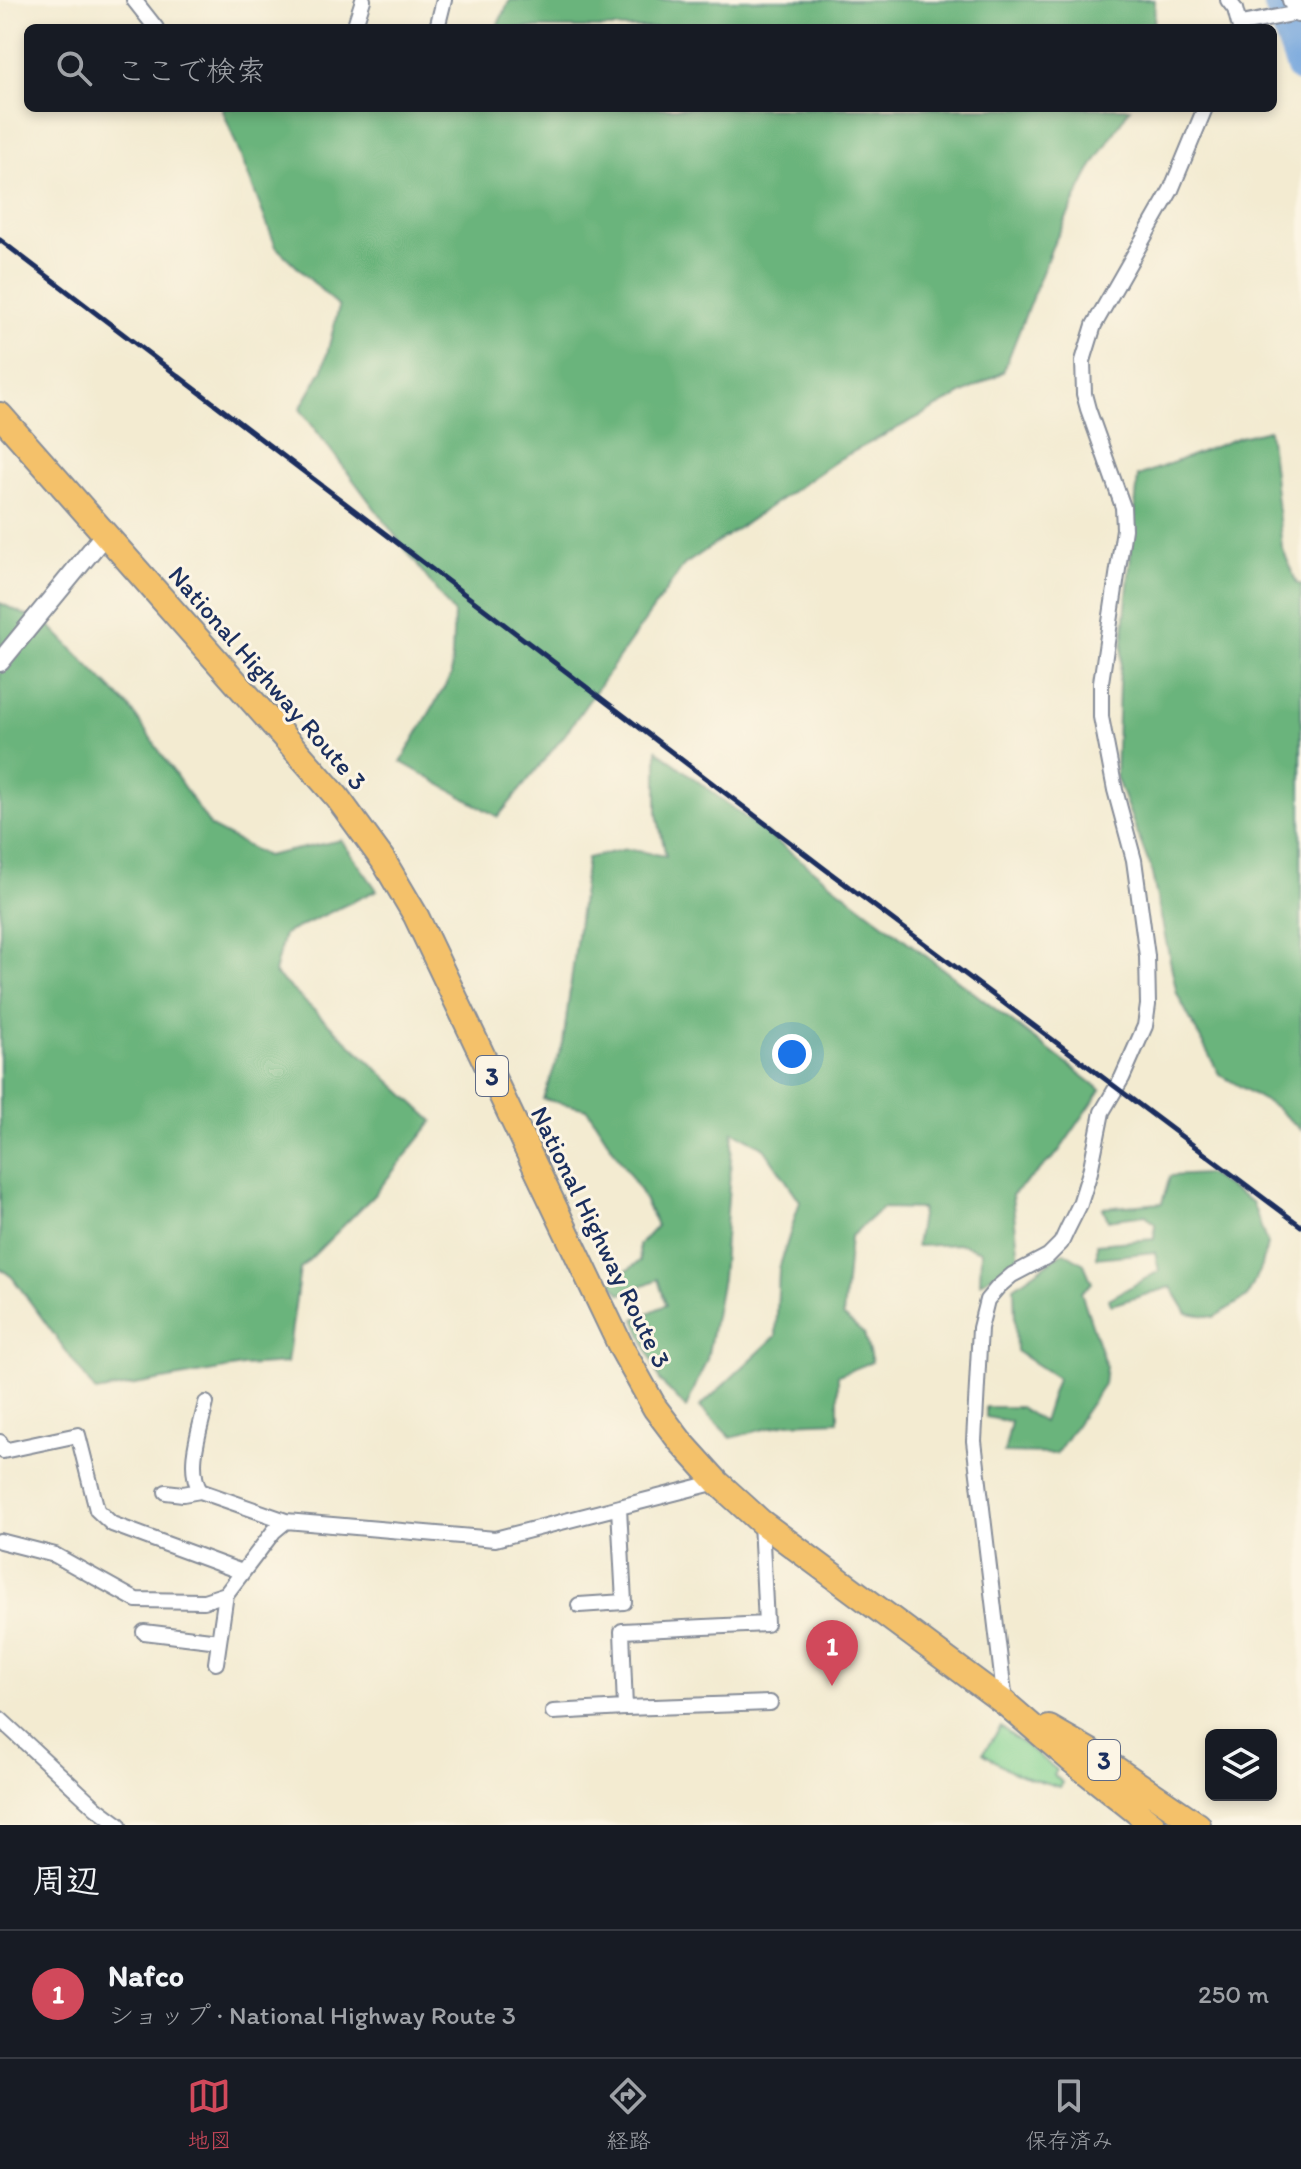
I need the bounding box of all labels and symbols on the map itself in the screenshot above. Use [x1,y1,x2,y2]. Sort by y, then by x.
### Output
street label: National Highway Route 3 [162,559,374,797]
your location [772,1034,812,1074]
road number: 3 [476,1056,508,1096]
street label: National Highway Route 3 [524,1101,678,1373]
pin: 1 [806,1620,858,1686]
road number: 3 [1088,1740,1120,1780]

